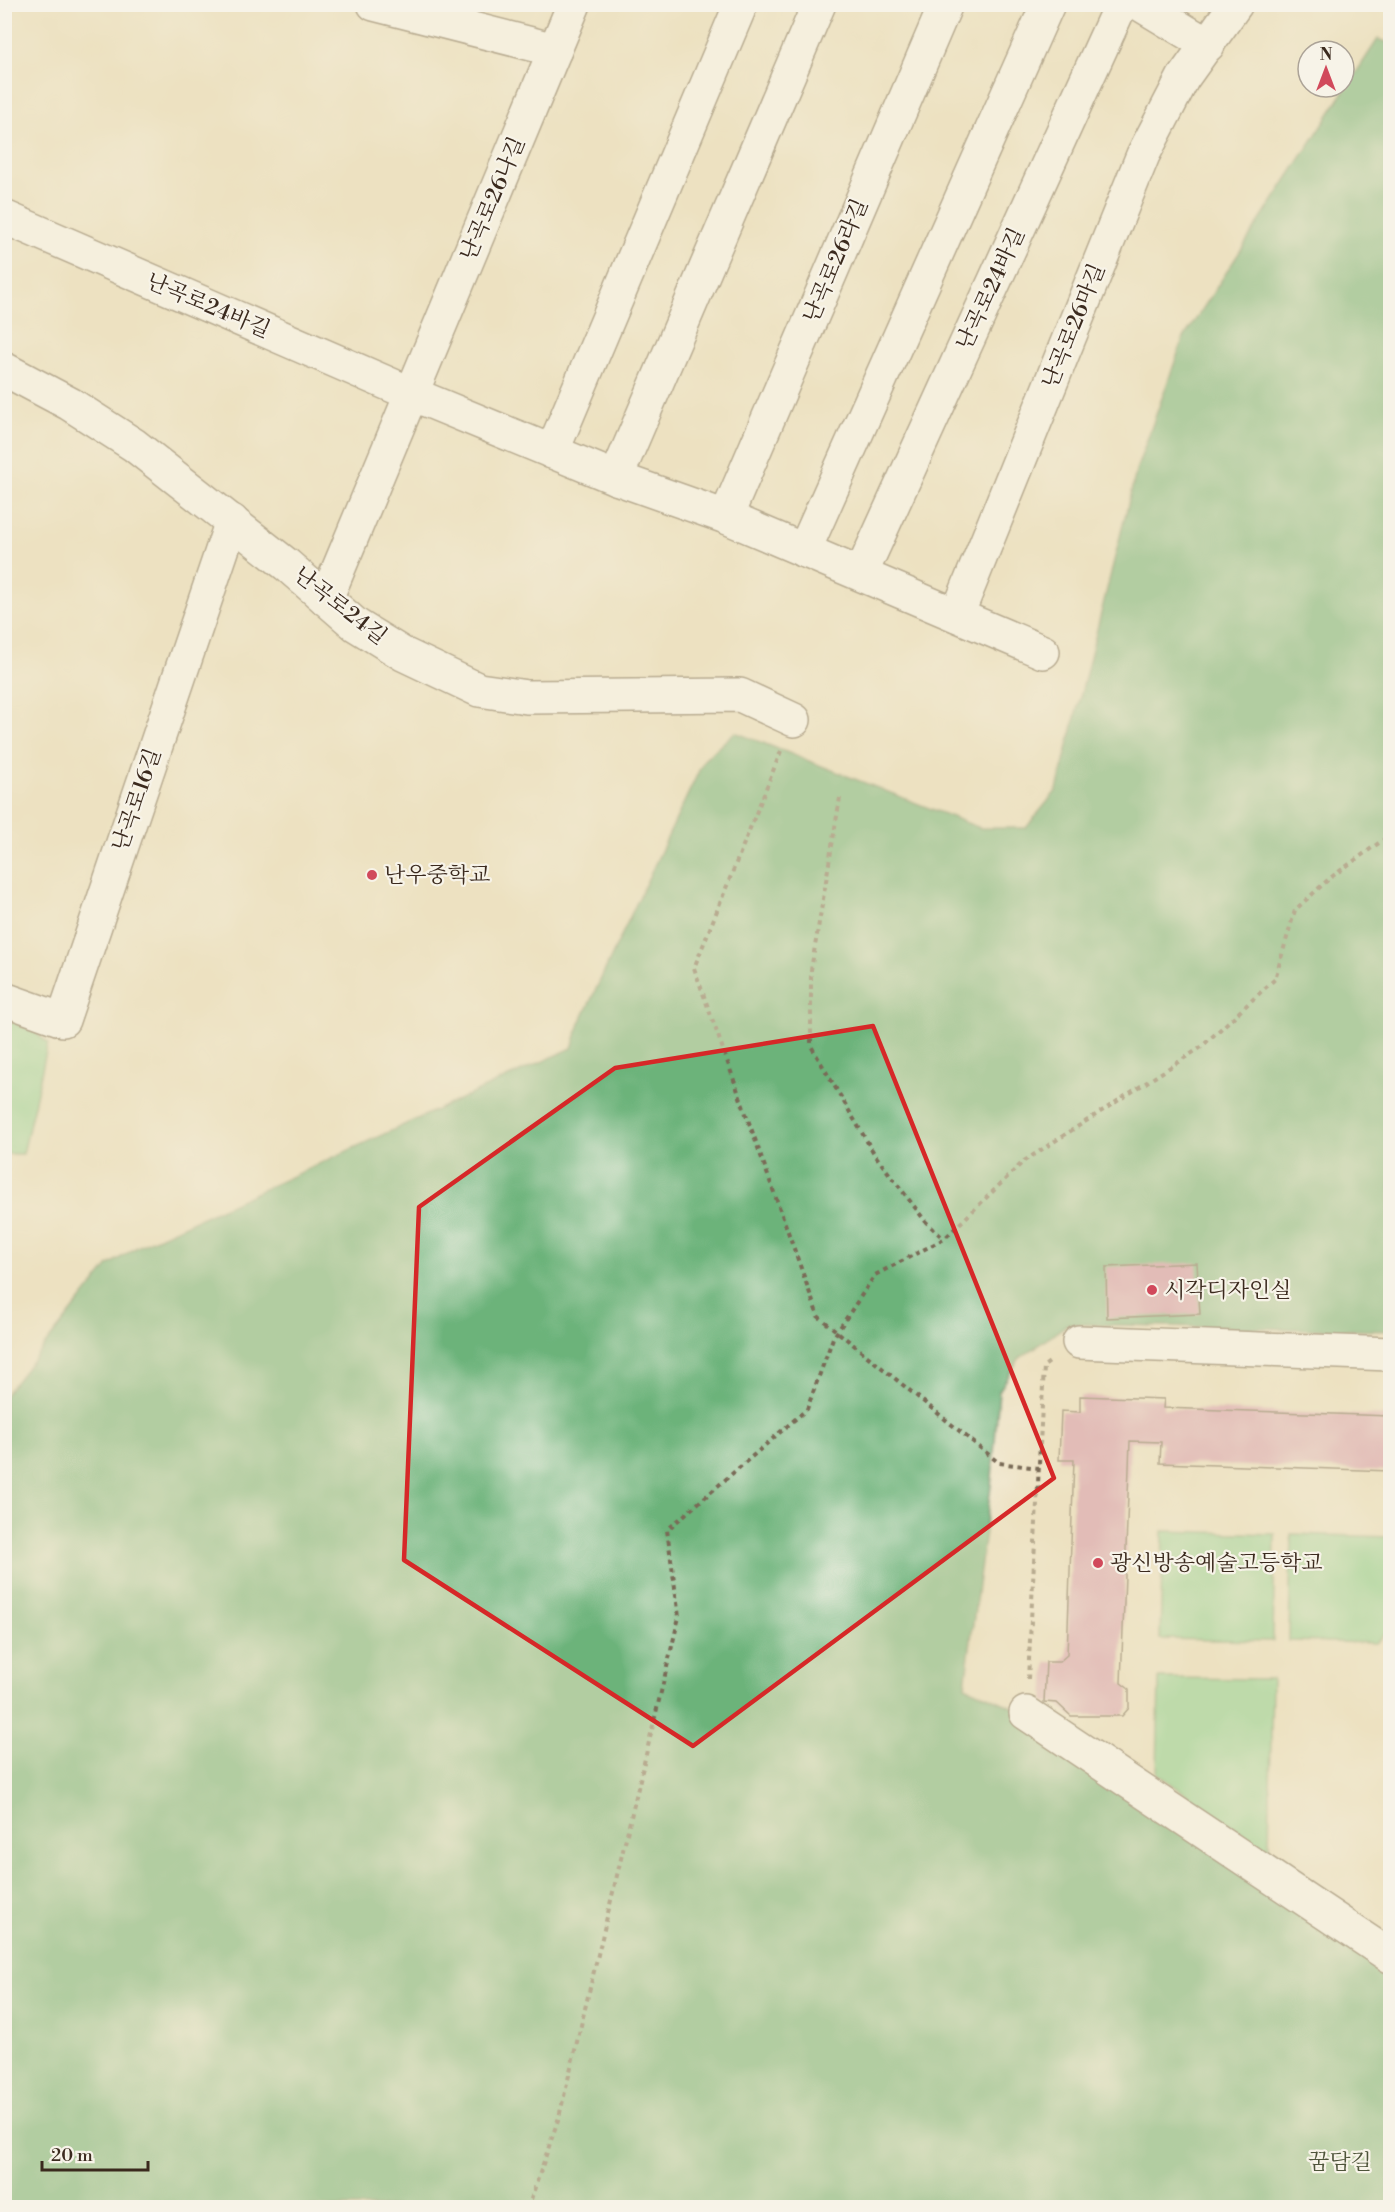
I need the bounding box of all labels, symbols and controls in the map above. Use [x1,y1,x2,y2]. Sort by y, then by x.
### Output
north arrow [1296,39,1356,99]
text: N [1320,45,1333,65]
street label: 난곡로26나길 [455,133,531,265]
street label: 난곡로26라길 [798,195,874,327]
street label: 난곡로24바길 [951,223,1031,355]
street label: 난곡로26마길 [1037,260,1111,392]
street label: 난곡로24바길 [142,268,274,344]
street label: 난곡로24길 [288,561,392,651]
street label: 난곡로16길 [107,745,167,855]
place label: 난우중학교 [384,862,490,889]
marker: 난우중학교 [365,868,379,882]
place label: 시각디자인실 [1164,1277,1292,1304]
marker: 시각디자인실 [1145,1283,1159,1297]
place label: 광신방송예술고등학교 [1110,1550,1323,1577]
marker: 광신방송예술고등학교 [1091,1556,1105,1570]
scale bar [42,2134,148,2172]
text: 20 m [51,2144,93,2167]
park label: 꿈담길 [1308,2149,1372,2176]

